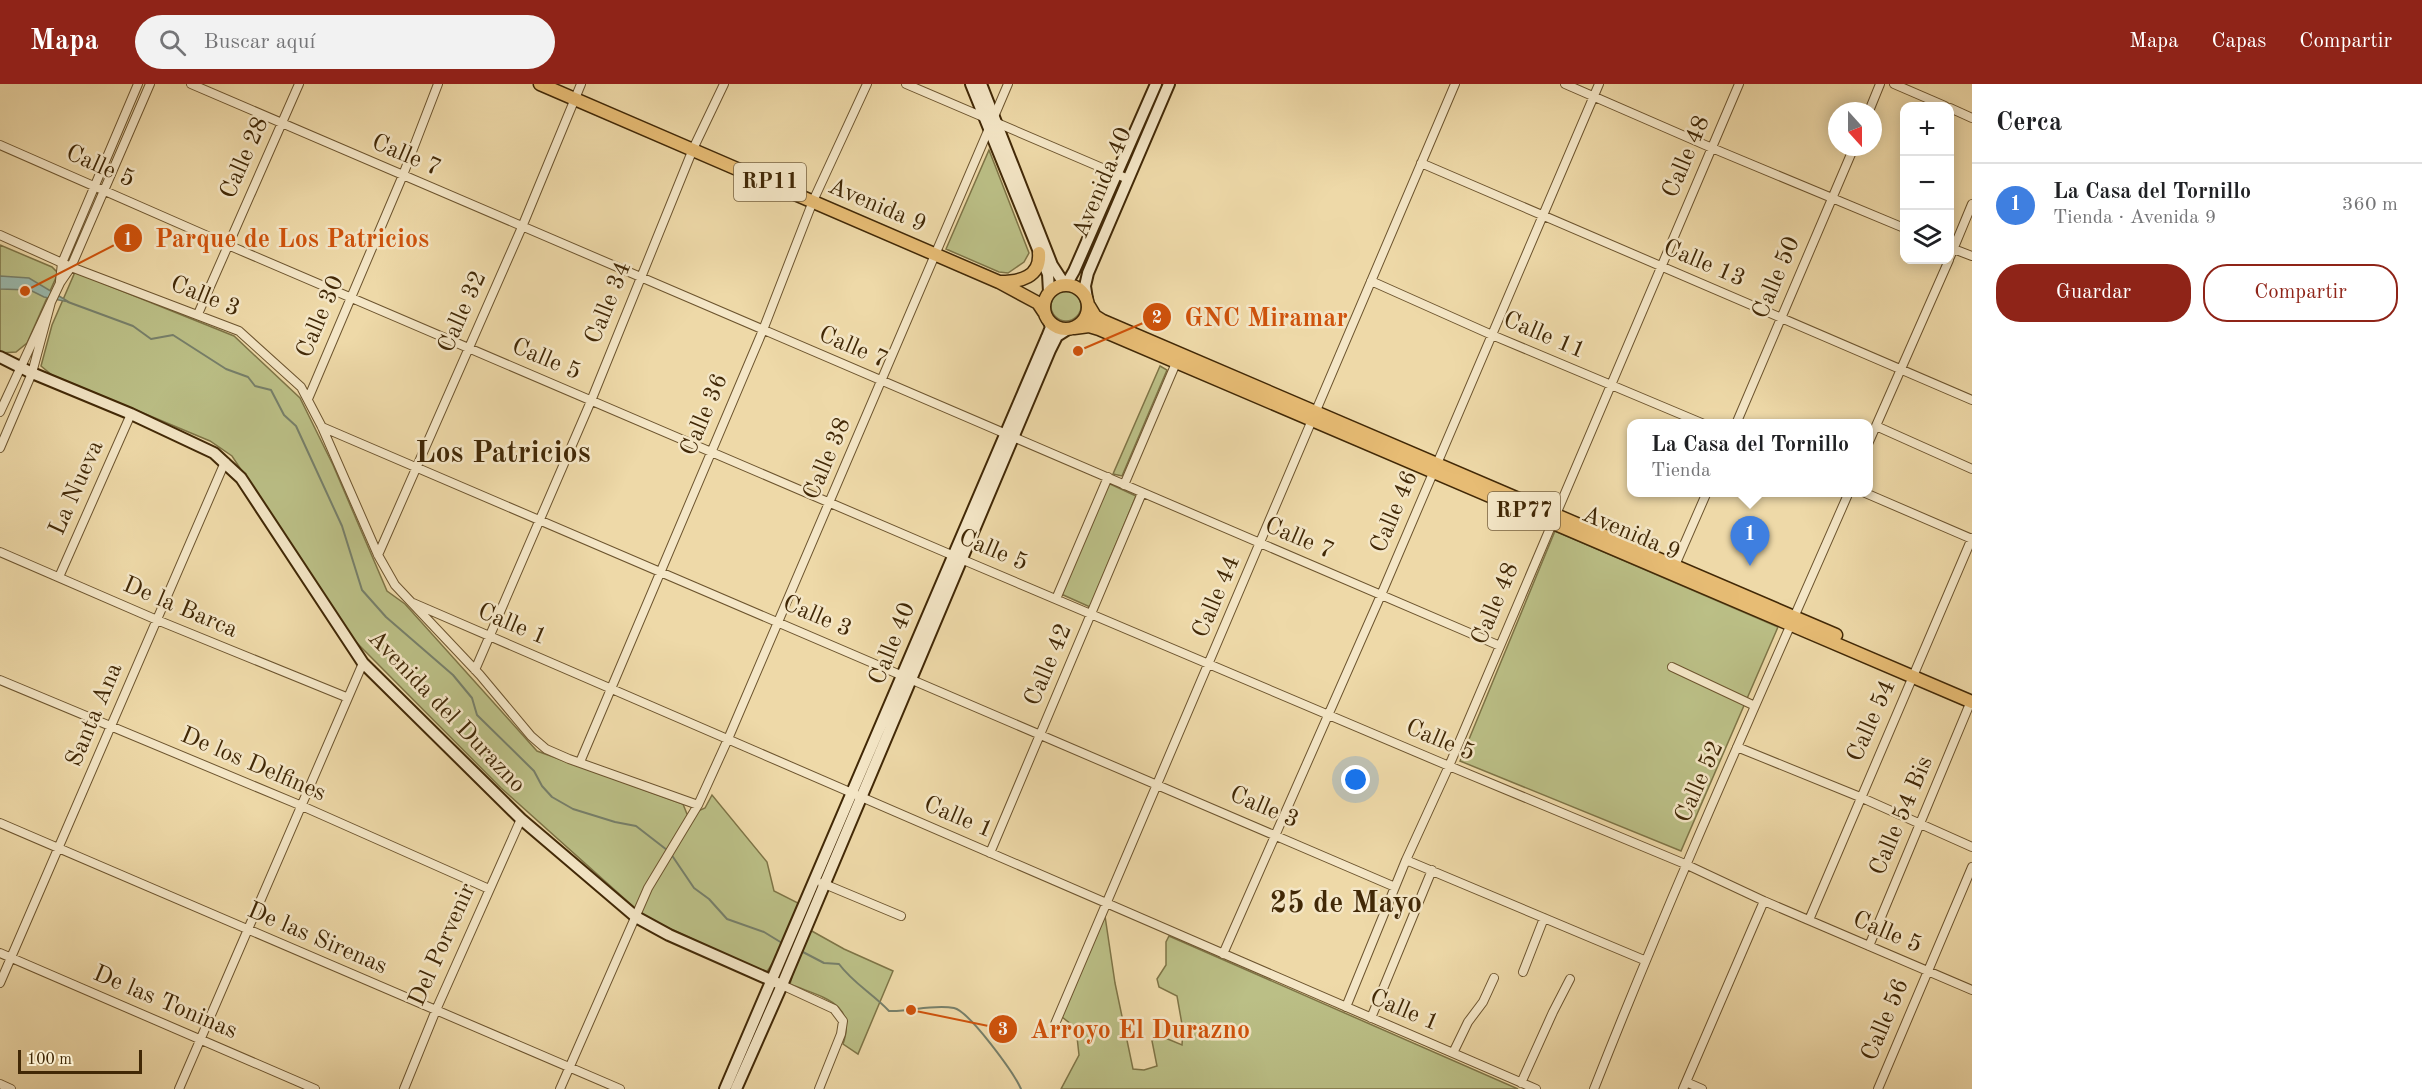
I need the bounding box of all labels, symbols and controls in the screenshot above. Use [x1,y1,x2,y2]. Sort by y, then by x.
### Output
search box [135,15,555,69]
icon: search [156,26,189,59]
text: Mapa [30,28,99,56]
text: Buscar aquí [204,31,315,53]
text: Mapa [2129,31,2179,52]
text: Capas [2212,31,2266,52]
text: Compartir [2299,31,2392,52]
north arrow [1828,102,1882,156]
map controls [1900,102,1954,264]
button: + [1900,102,1954,156]
text: Cerca [1996,110,2062,136]
street label: Calle 48 [1659,112,1715,202]
street label: Calle 28 [216,114,274,202]
street label: Avenida 40 [1069,124,1137,242]
street label: Calle 7 [368,131,444,181]
street label: Calle 5 [62,141,138,193]
button: − [1900,156,1954,210]
road number: RP11 [734,163,806,201]
street label: Avenida 9 [825,175,929,237]
text: La Casa del Tornillo [2053,181,2251,203]
text: 1 [2010,195,2021,215]
text: 360 m [2342,195,2398,215]
text: Tienda · Avenida 9 [2053,208,2216,228]
button: layers [1900,210,1954,264]
callout: Parque de Los Patricios [113,216,441,260]
text: Parque de Los Patricios [155,227,429,253]
text: 1 [123,231,133,249]
street label: Calle 50 [1749,233,1805,323]
street label: Calle 13 [1659,236,1749,292]
street label: Calle 34 [582,258,636,348]
button: Guardar [1996,264,2191,322]
button: Compartir [2203,264,2398,322]
street label: Calle 32 [434,268,492,356]
street label: Calle 3 [167,272,243,322]
street label: Calle 30 [293,272,349,362]
callout: GNC Miramar [1142,295,1360,339]
text: GNC Miramar [1184,306,1348,332]
street label: Calle 11 [1499,308,1589,364]
text: 2 [1152,309,1162,327]
street label: Calle 7 [815,323,891,373]
street label: Calle 5 [508,335,584,385]
street label: Calle 36 [677,370,733,460]
street label: Calle 38 [800,414,856,504]
popup [1627,419,1873,497]
text: La Casa del Tornillo [1651,434,1849,456]
street label: La Nueva [46,437,109,539]
district label: Los Patricios [415,439,591,469]
text: Tienda [1651,461,1711,481]
street label: Calle 46 [1367,467,1423,557]
road number: RP77 [1488,492,1560,530]
street label: Avenida 9 [1579,503,1683,565]
street label: Calle 7 [1261,514,1337,564]
pin: 1 [1730,516,1770,566]
street label: Calle 5 [955,526,1031,576]
street label: Calle 44 [1189,552,1245,642]
street label: Calle 48 [1468,559,1524,649]
street label: De la Barca [119,573,241,643]
street label: Calle 3 [779,592,855,642]
street label: Calle 40 [866,599,920,689]
street label: Calle 1 [474,600,550,650]
street label: Calle 42 [1021,620,1077,710]
street label: Avenida del Durazno [363,626,529,798]
street label: Santa Ana [62,660,128,770]
street label: Calle 54 [1843,677,1901,765]
street label: Calle 5 [1402,716,1478,766]
street label: De los Delfines [177,724,329,806]
street label: Calle 52 [1671,738,1729,826]
street label: Calle 54 Bis [1866,753,1938,879]
your location [1341,765,1370,794]
street label: Calle 3 [1226,783,1302,833]
street label: Calle 1 [920,793,996,843]
street label: Del Porvenir [405,880,481,1010]
district label: 25 de Mayo [1270,889,1422,919]
street label: De las Sirenas [244,899,390,979]
street label: Calle 5 [1849,908,1925,958]
street label: De las Toninas [89,962,241,1044]
street label: Calle 56 [1858,975,1914,1065]
street label: Calle 1 [1366,986,1442,1036]
callout: Arroyo El Durazno [988,1007,1262,1051]
text: Arroyo El Durazno [1030,1018,1250,1044]
text: 3 [998,1021,1008,1039]
scale bar [18,1047,142,1074]
text: 100 m [27,1052,72,1068]

